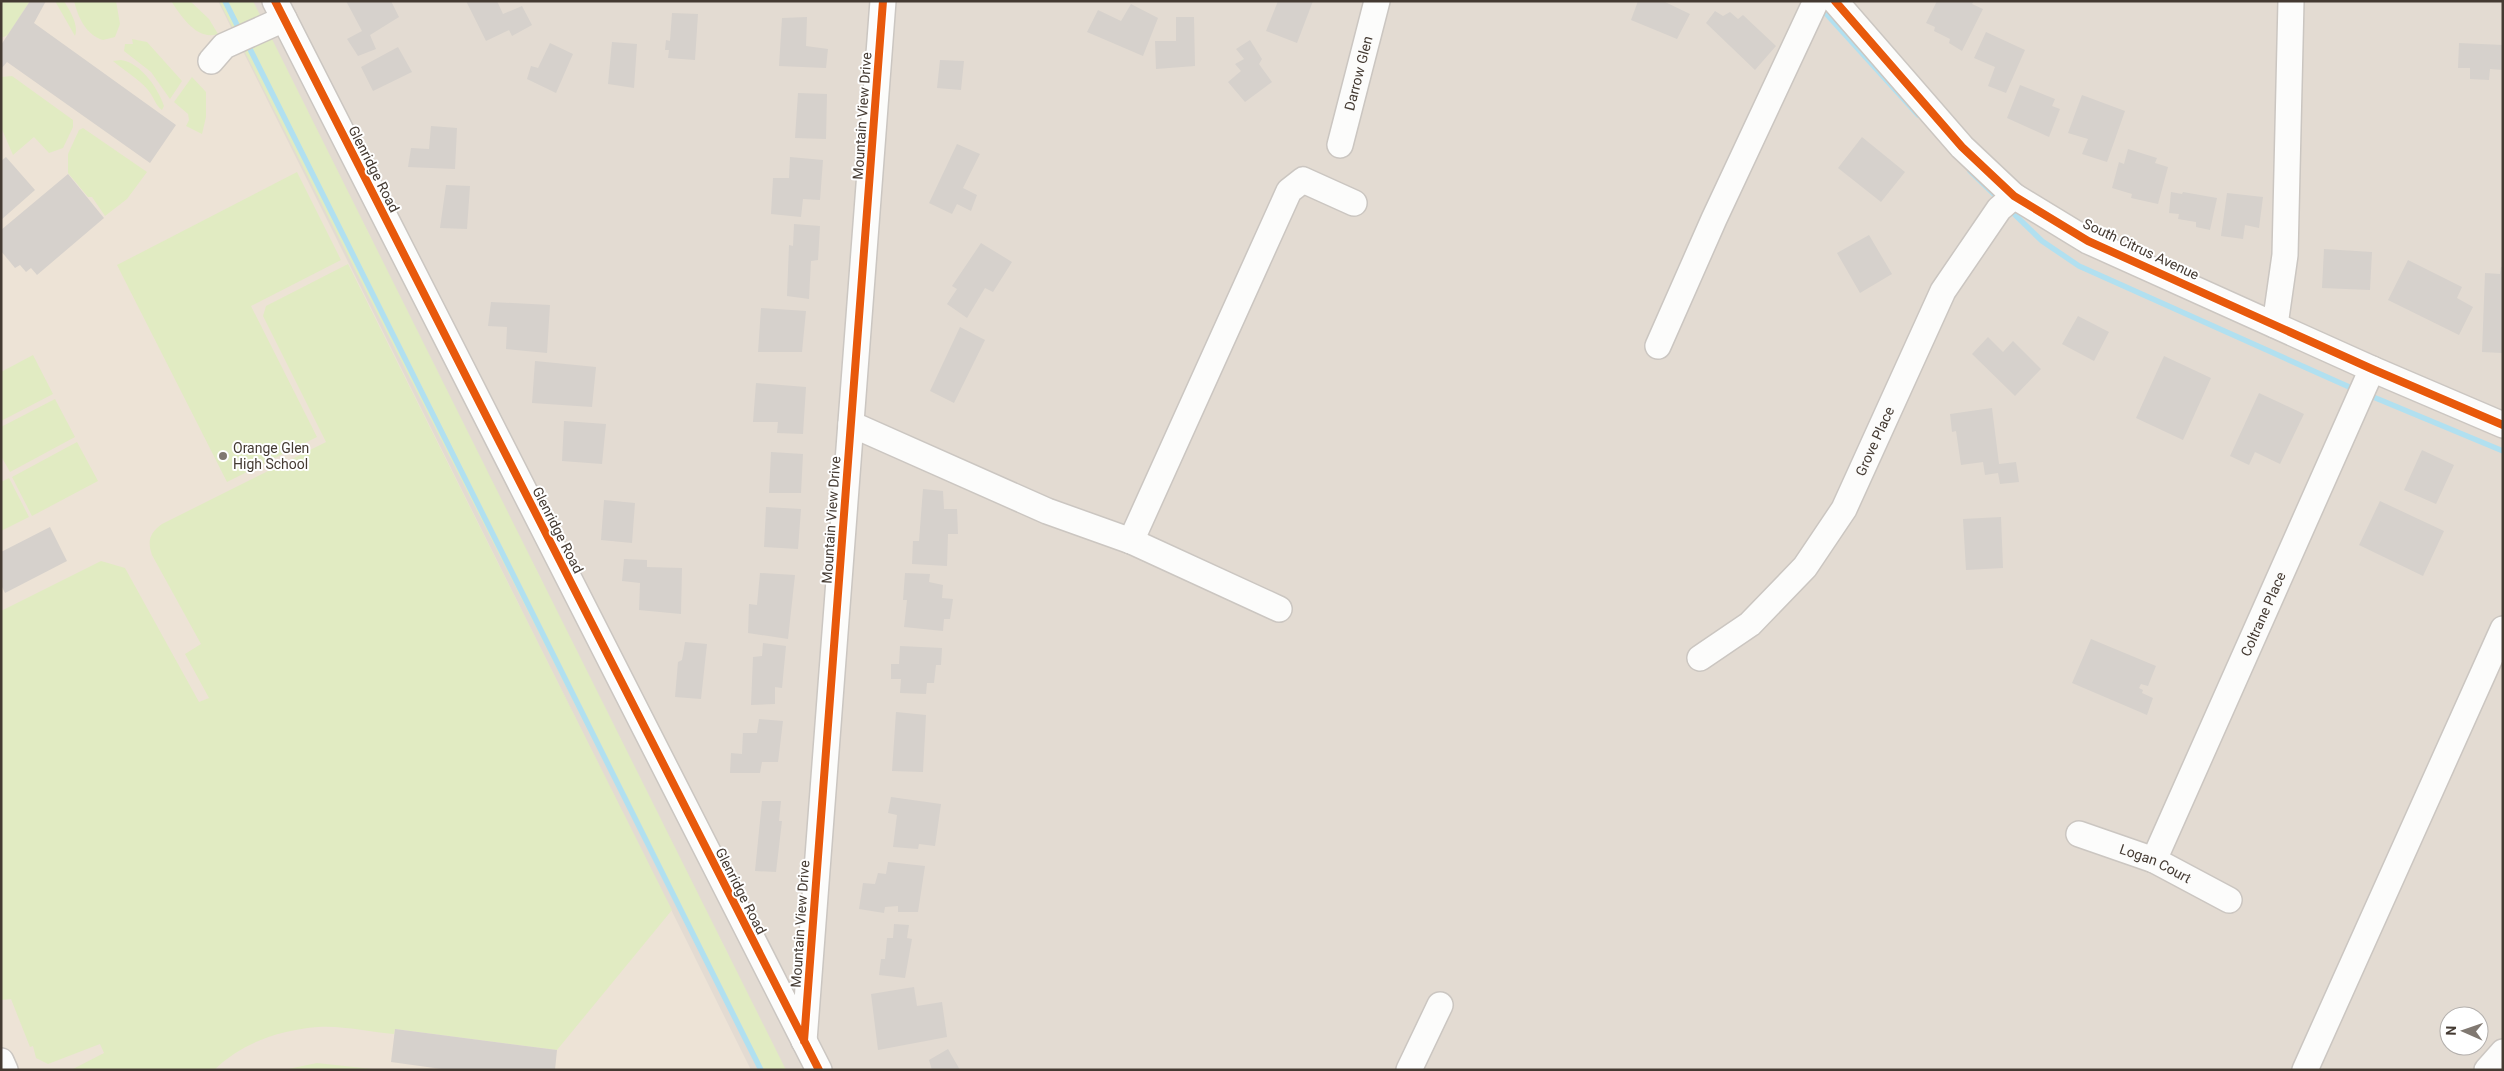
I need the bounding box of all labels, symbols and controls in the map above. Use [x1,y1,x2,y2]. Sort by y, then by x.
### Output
street label: Darrow Glen [1341,34,1376,112]
street label: Mountain View Drive [850,52,874,180]
street label: Glenridge Road [345,123,403,215]
street label: South Citrus Avenue [2081,215,2201,283]
street label: Grove Place [1852,404,1897,478]
place label: Orange Glen High School [233,440,309,472]
marker: Orange Glen High School [217,450,229,462]
street label: Mountain View Drive [819,456,843,584]
street label: Glenridge Road [529,484,587,576]
street label: Coltrane Place [2237,570,2289,659]
street label: Logan Court [2118,841,2194,887]
street label: Glenridge Road [712,845,770,937]
street label: Mountain View Drive [788,860,812,988]
north arrow [2439,1006,2489,1056]
text: N [2443,1025,2459,1036]

